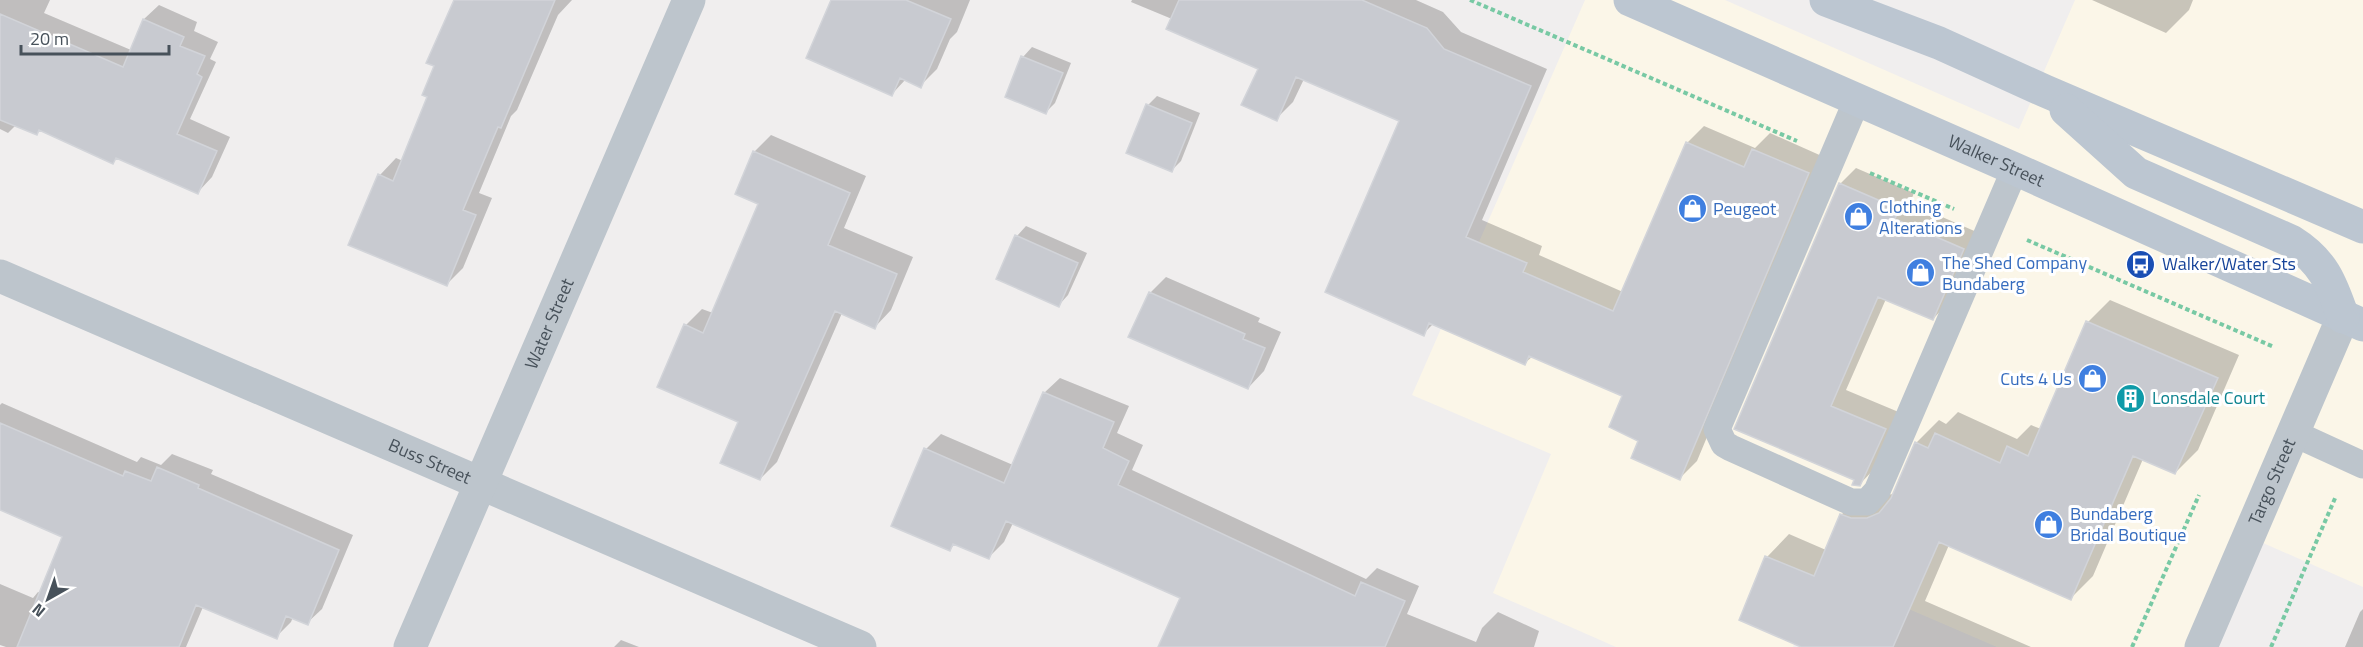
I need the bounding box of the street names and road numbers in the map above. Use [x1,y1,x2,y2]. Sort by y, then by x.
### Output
street label: Walker Street [1944,127,2050,194]
street label: Water Street [517,273,581,373]
street label: Buss Street [384,431,476,491]
street label: Targo Street [2241,433,2303,529]

